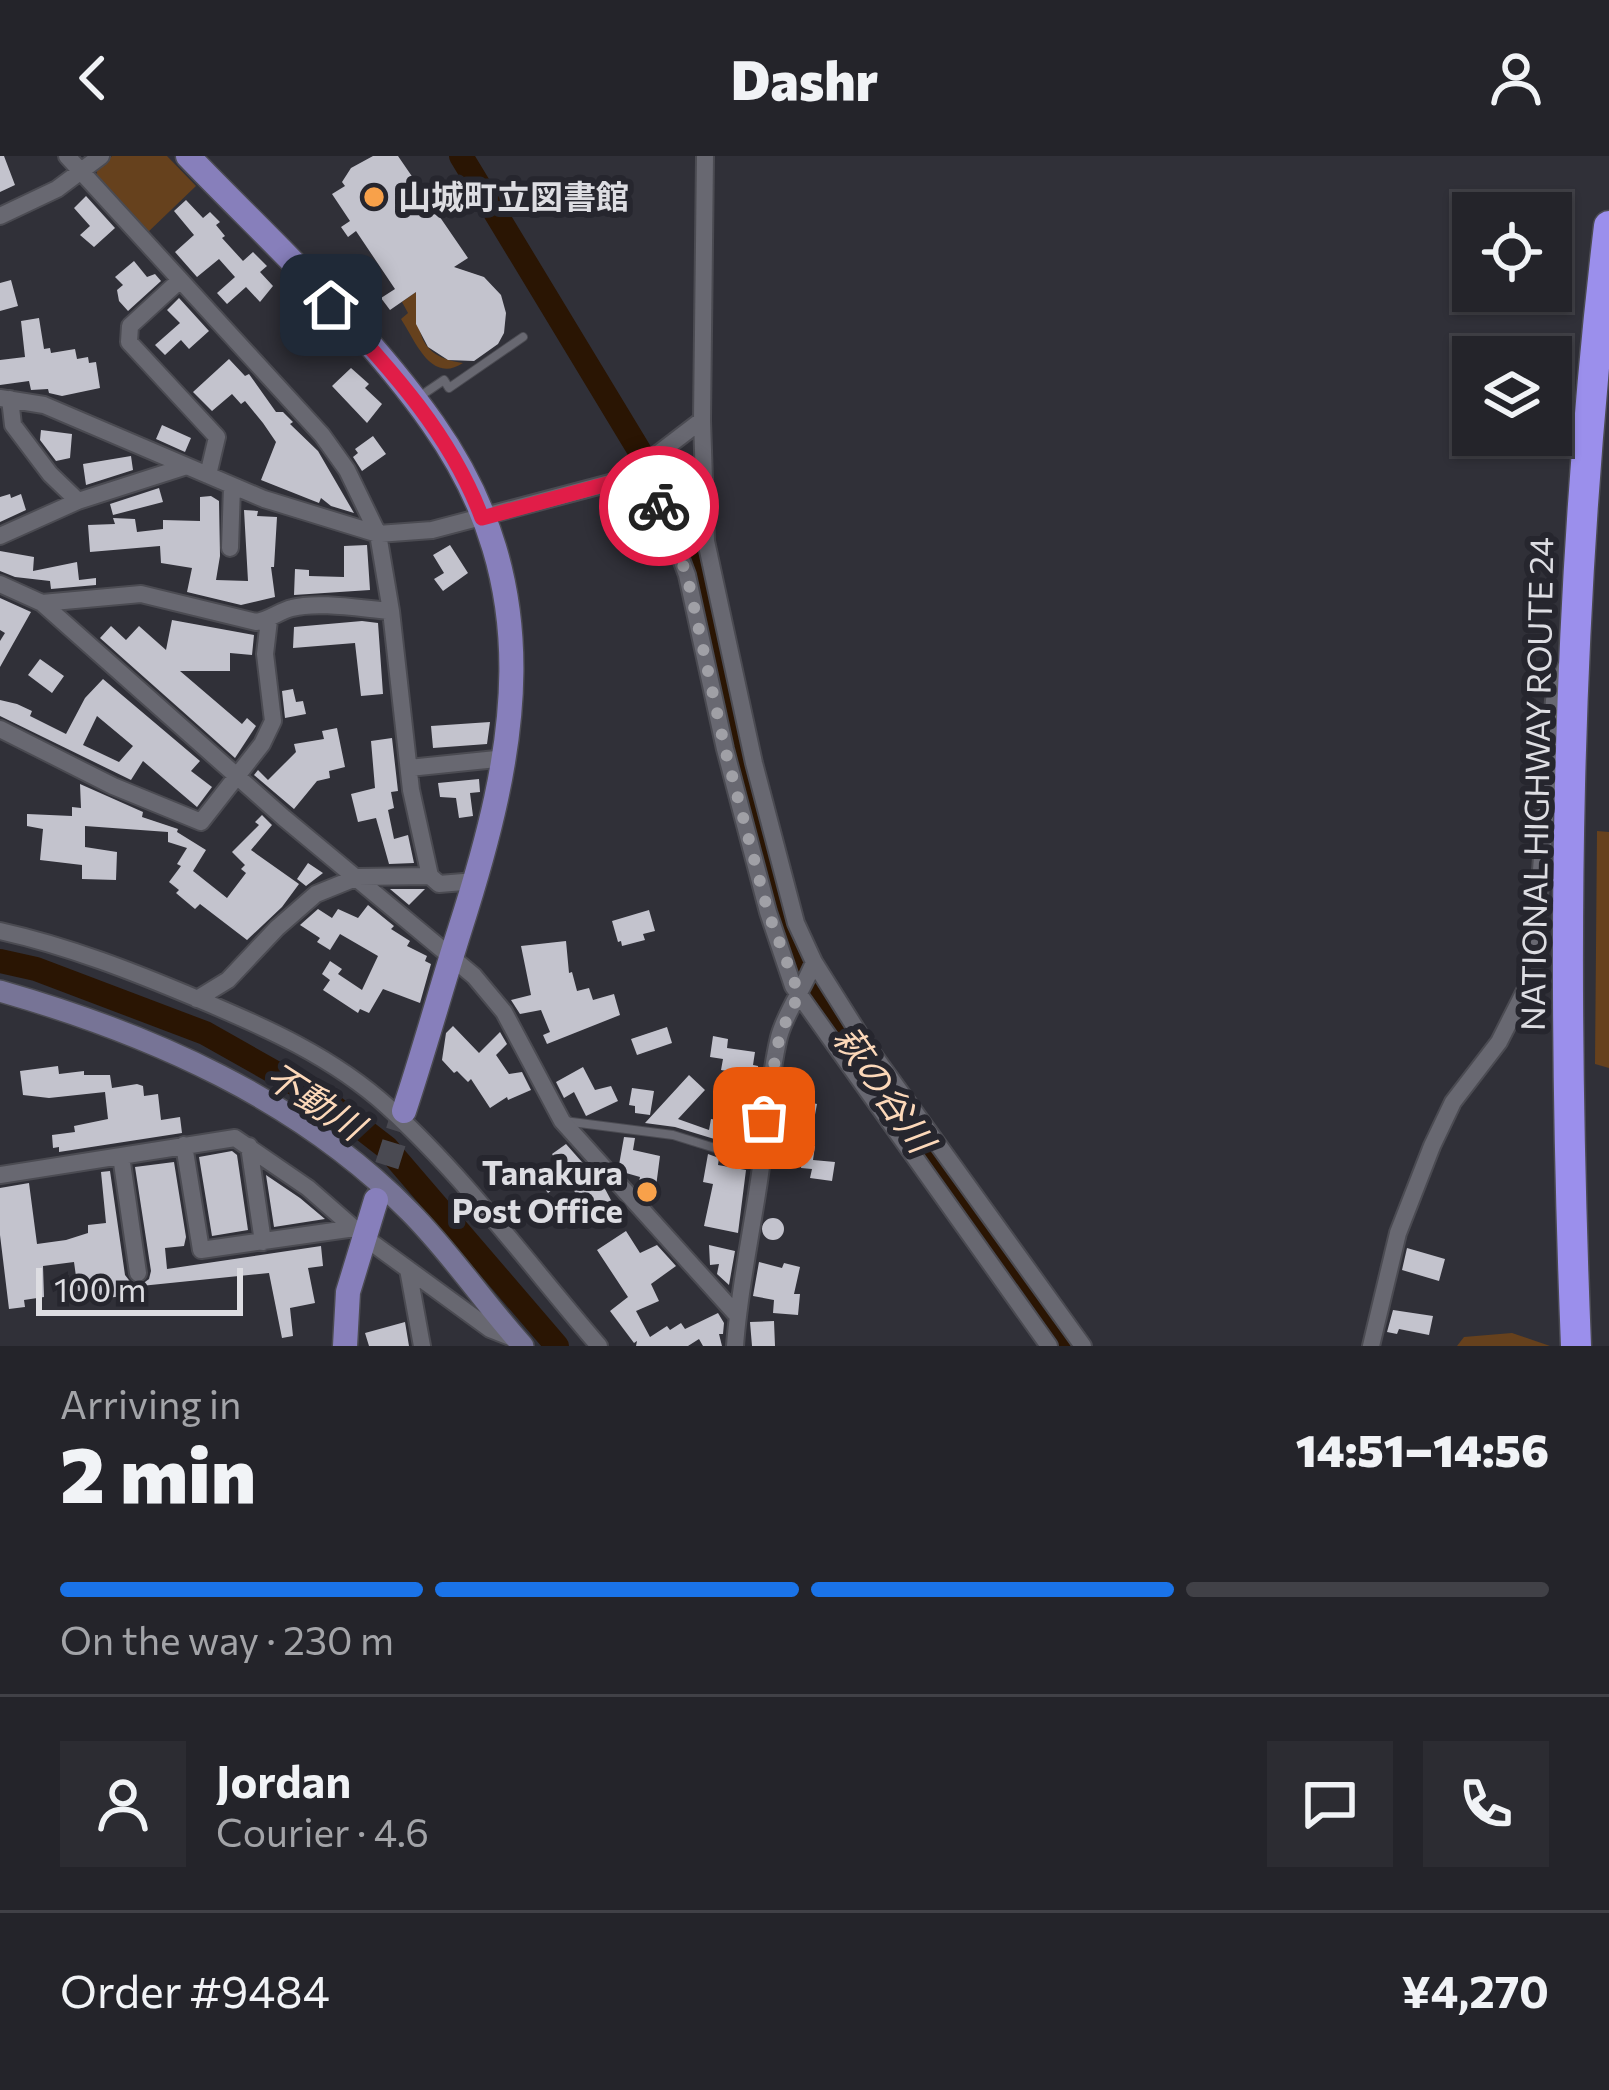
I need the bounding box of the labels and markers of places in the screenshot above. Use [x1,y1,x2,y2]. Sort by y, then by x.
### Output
place label: 山城町立図書館 [398,175,629,216]
marker: 山城町立図書館 [361,184,387,210]
pin [280,254,382,356]
pin [713,1067,815,1169]
place label: Tanakura Post Office [452,1151,623,1230]
marker: Tanakura Post Office [634,1179,660,1205]

